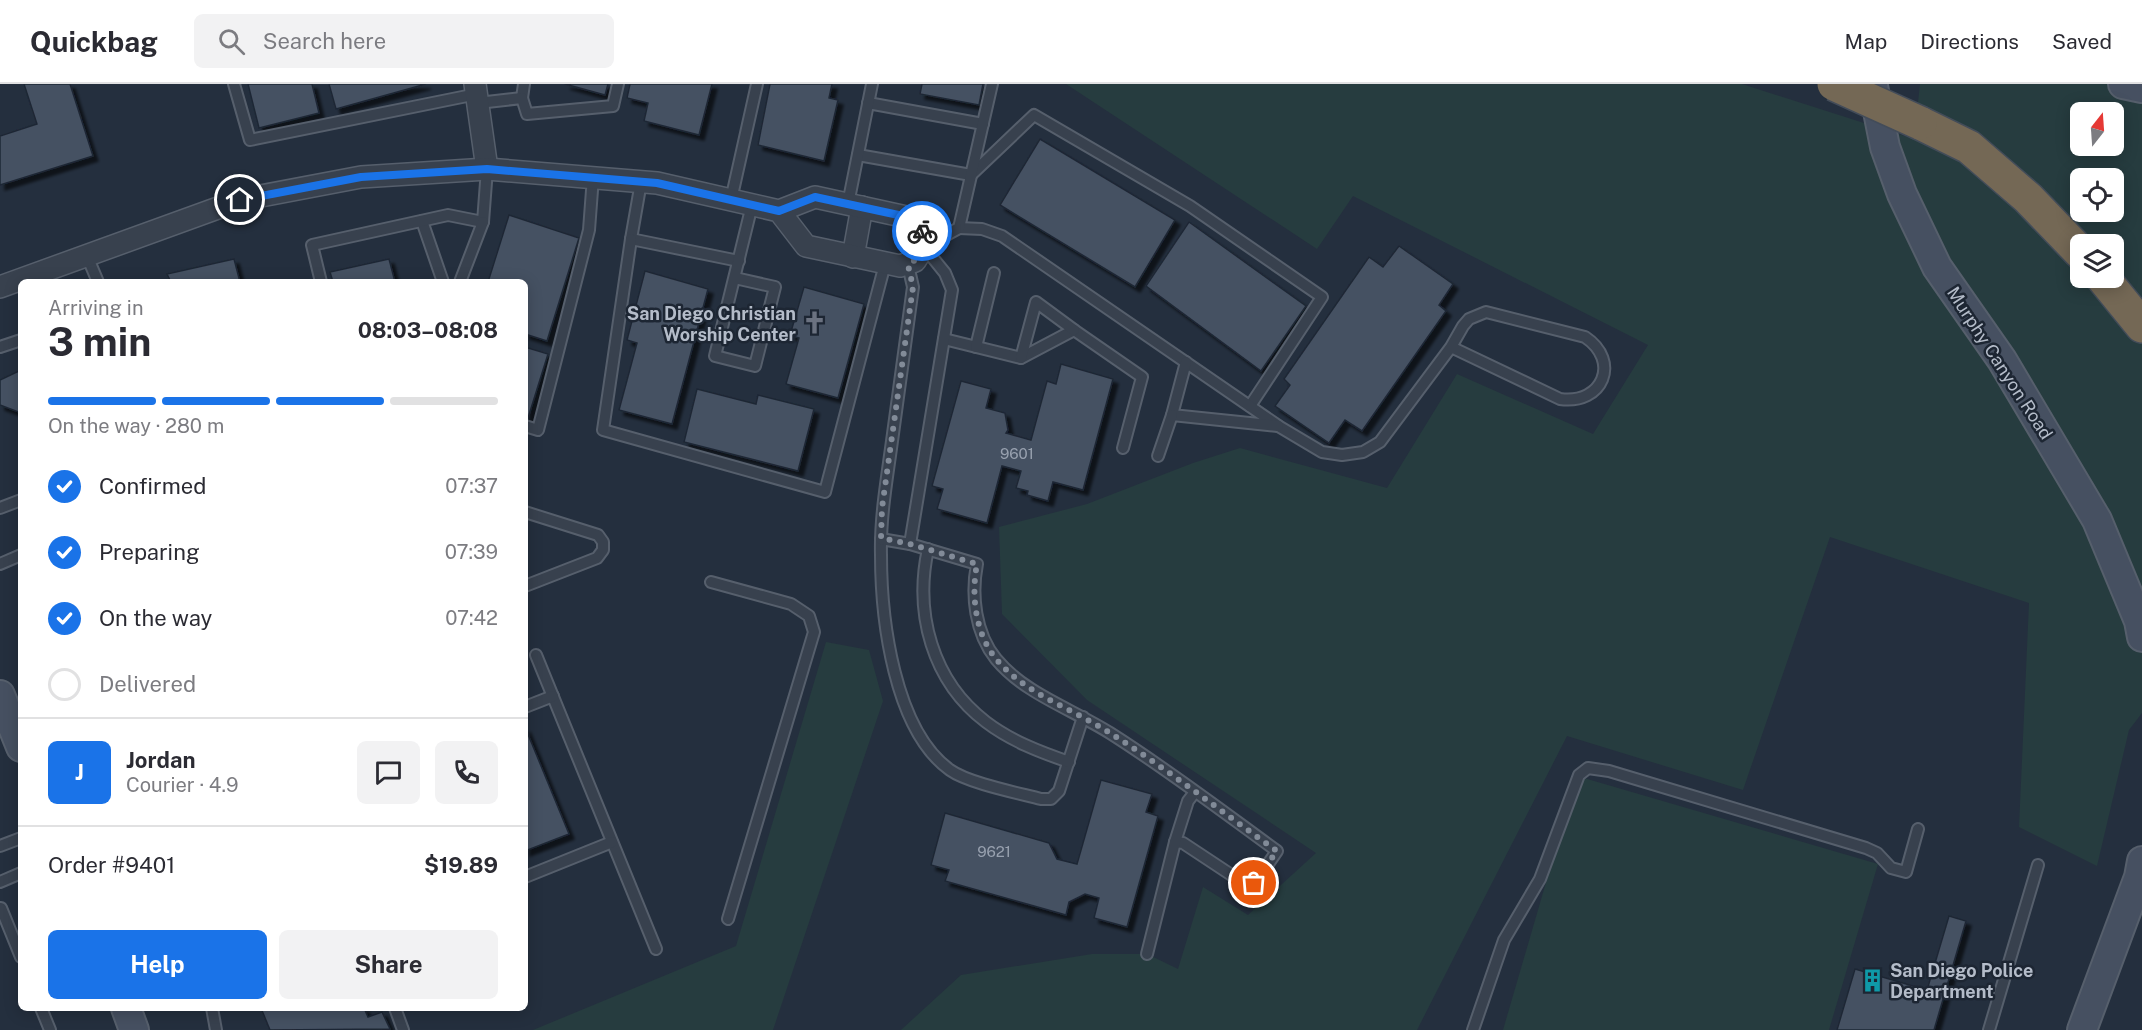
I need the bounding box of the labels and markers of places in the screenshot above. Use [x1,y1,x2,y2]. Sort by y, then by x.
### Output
pin [214,174,265,225]
place label: San Diego Christian Worship Center [627,303,797,345]
church icon: San Diego Christian Worship Center [801,310,827,336]
pin [1228,857,1279,908]
place label: San Diego Police Department [1890,960,2033,1002]
building icon: San Diego Police Department [1859,967,1885,993]

